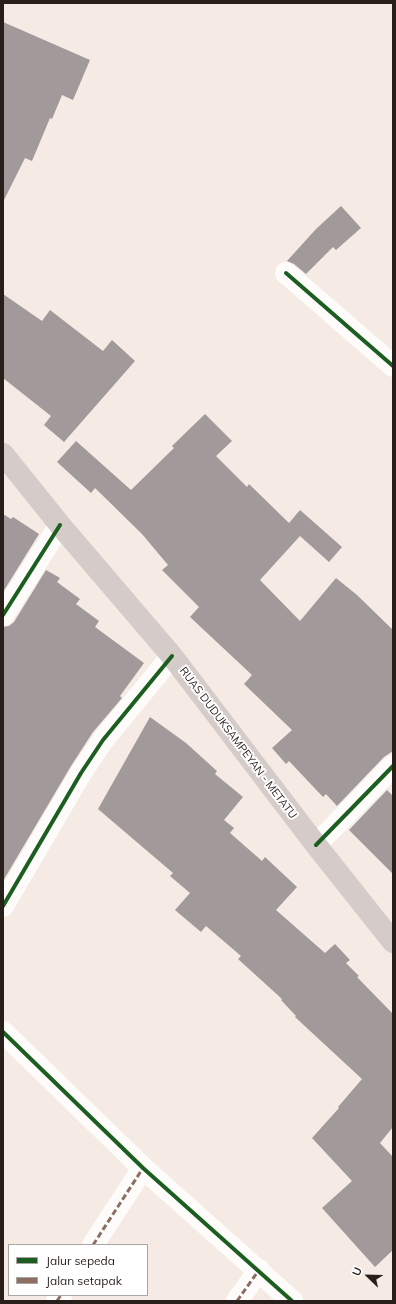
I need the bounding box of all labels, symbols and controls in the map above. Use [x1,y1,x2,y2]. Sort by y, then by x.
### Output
street label: RUAS DUDUKSAMPEYAN - METATU [177,665,299,821]
legend [8,1244,148,1296]
text: Jalur sepeda [46,1253,115,1268]
north arrow [348,1256,388,1296]
text: U [349,1265,365,1278]
text: Jalan setapak [46,1273,122,1288]

